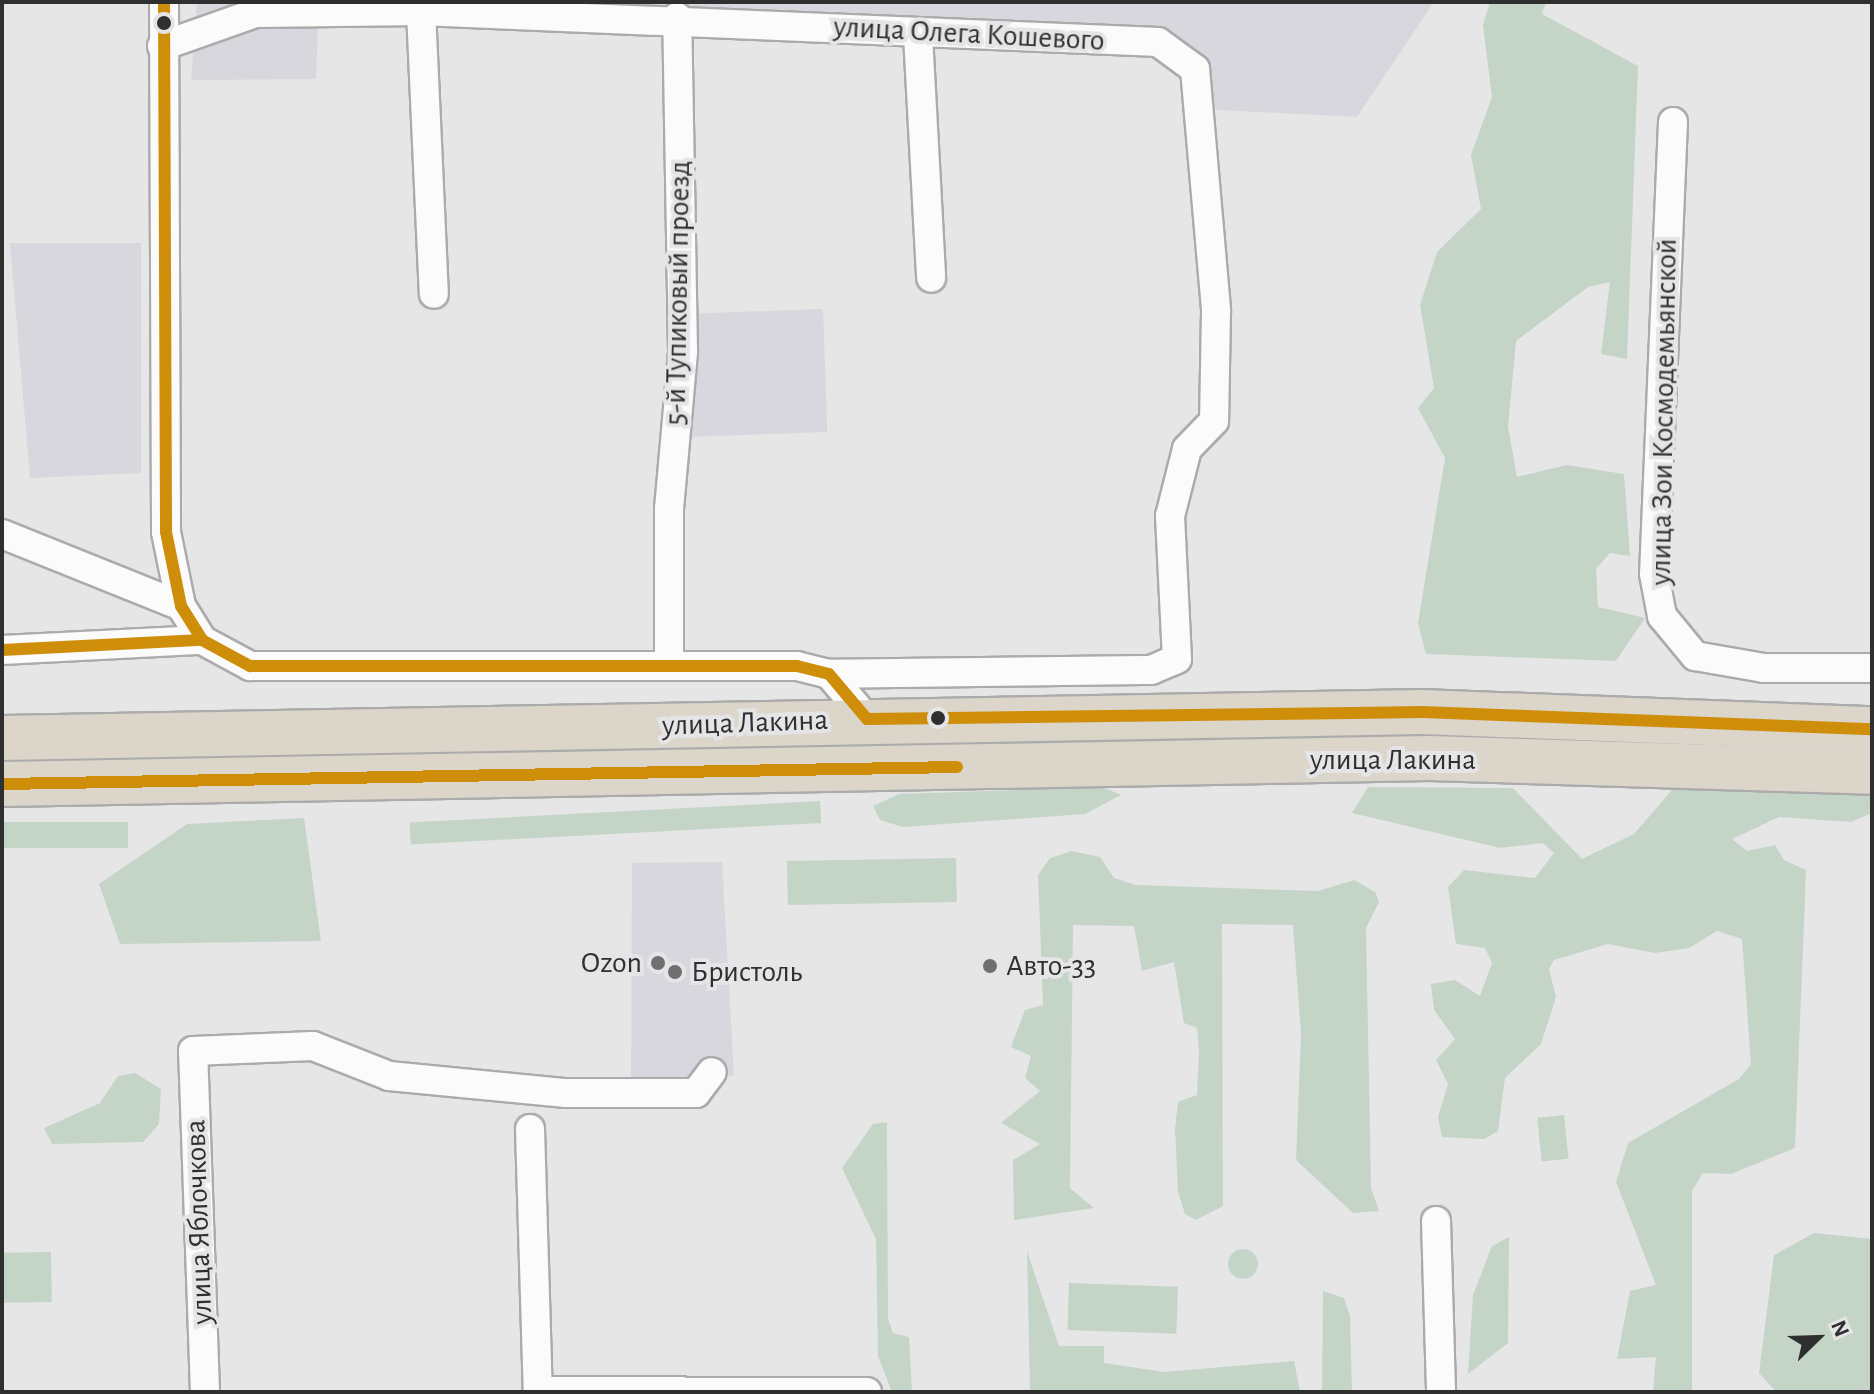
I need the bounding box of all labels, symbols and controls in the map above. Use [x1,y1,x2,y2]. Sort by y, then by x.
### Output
street label: улица Олега Кошевого [833,9,1105,59]
unlabelled marker [156,15,172,31]
street label: 5-й Тупиковый проезд [658,160,698,426]
street label: улица Зои Космодемьянской [1643,238,1685,586]
street label: улица Лакина [661,702,829,744]
unlabelled marker [930,710,946,726]
street label: улица Лакина [1310,742,1476,778]
place label: Ozon [581,945,642,981]
place label: Авто-33 [1006,948,1096,984]
marker: Ozon [649,954,667,972]
place label: Бристоль [691,954,802,990]
marker: Авто-33 [981,957,999,975]
marker: Бристоль [666,963,684,981]
street label: улица Яблочкова [177,1119,221,1325]
north arrow [1778,1298,1858,1378]
text: N [1827,1317,1853,1340]

